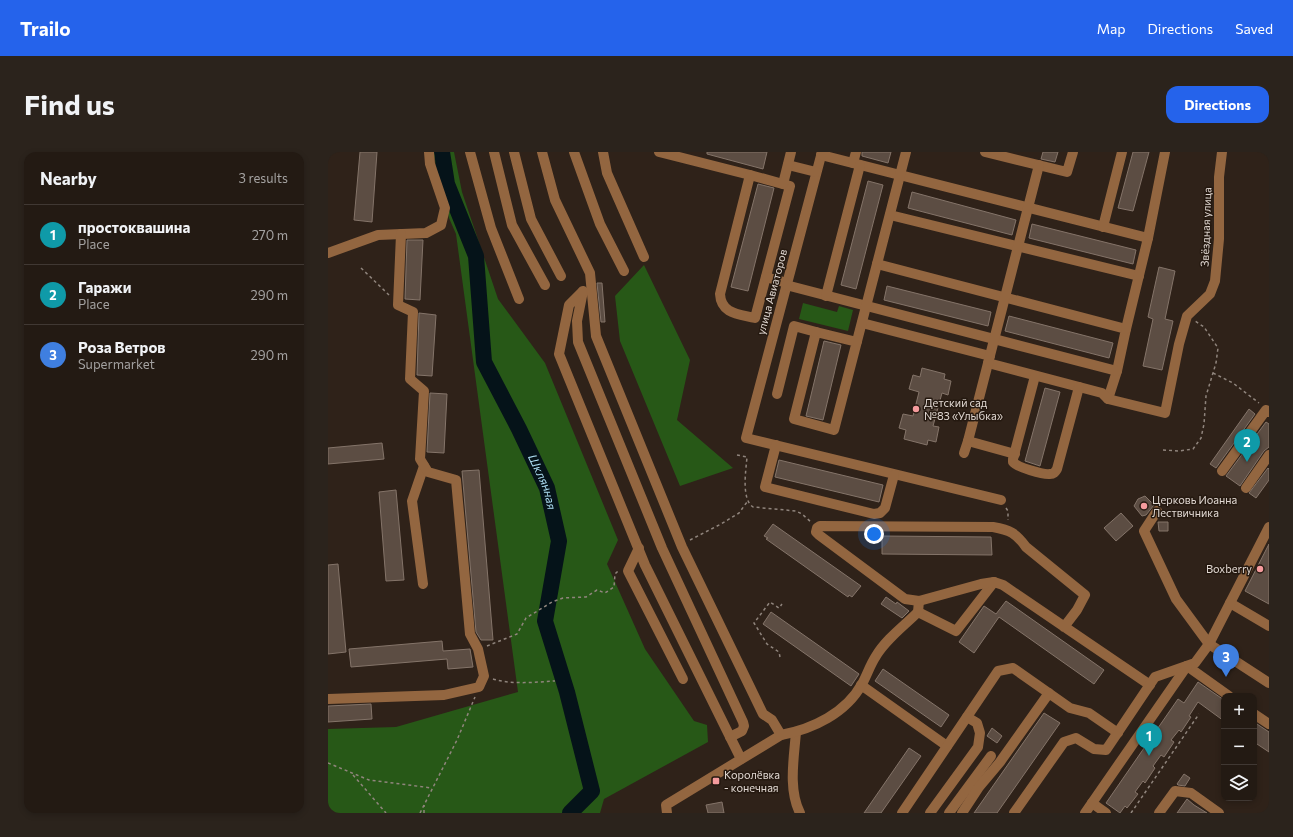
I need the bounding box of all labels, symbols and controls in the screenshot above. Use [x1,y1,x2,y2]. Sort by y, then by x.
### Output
text: Trailo [20,17,71,40]
text: Map [1097,20,1126,37]
text: Directions [1148,20,1213,37]
text: Saved [1235,20,1273,37]
button: Directions [1166,86,1269,123]
text: Find us [24,87,115,121]
text: Nearby [40,168,97,189]
text: 3 results [239,170,288,186]
street label: Звёздная улица [1198,187,1213,267]
text: простоквашина [78,218,190,236]
text: 1 [50,227,56,243]
text: 270 m [252,227,288,243]
text: Place [78,236,110,252]
street label: улица Авиаторов [754,247,789,336]
text: Гаражи [78,278,132,296]
text: 2 [49,287,57,303]
text: 290 m [251,287,288,303]
text: Place [78,296,110,312]
text: Роза Ветров [78,338,166,356]
text: 3 [49,347,57,363]
text: 290 m [251,347,288,363]
text: Supermarket [78,356,155,372]
place label: Детский сад №83 «Улыбка» [924,396,1003,422]
marker: Детский сад №83 «Улыбка» [911,404,921,414]
pin: 2 [1234,429,1260,462]
water label: Шклянная [526,452,560,511]
place label: Церковь Иоанна Лествичника [1152,493,1237,519]
marker: Церковь Иоанна Лествичника [1139,501,1149,511]
your location [864,524,884,544]
place label: Boxberry [1206,562,1252,575]
marker: Boxberry [1255,564,1265,574]
pin: 3 [1213,644,1239,677]
map controls [1221,693,1257,801]
button: + [1221,693,1257,729]
pin: 1 [1136,723,1162,756]
button: − [1221,729,1257,765]
button: layers [1221,765,1257,801]
place label: Королёвка - конечная [724,768,780,794]
marker: Королёвка - конечная [711,776,721,786]

